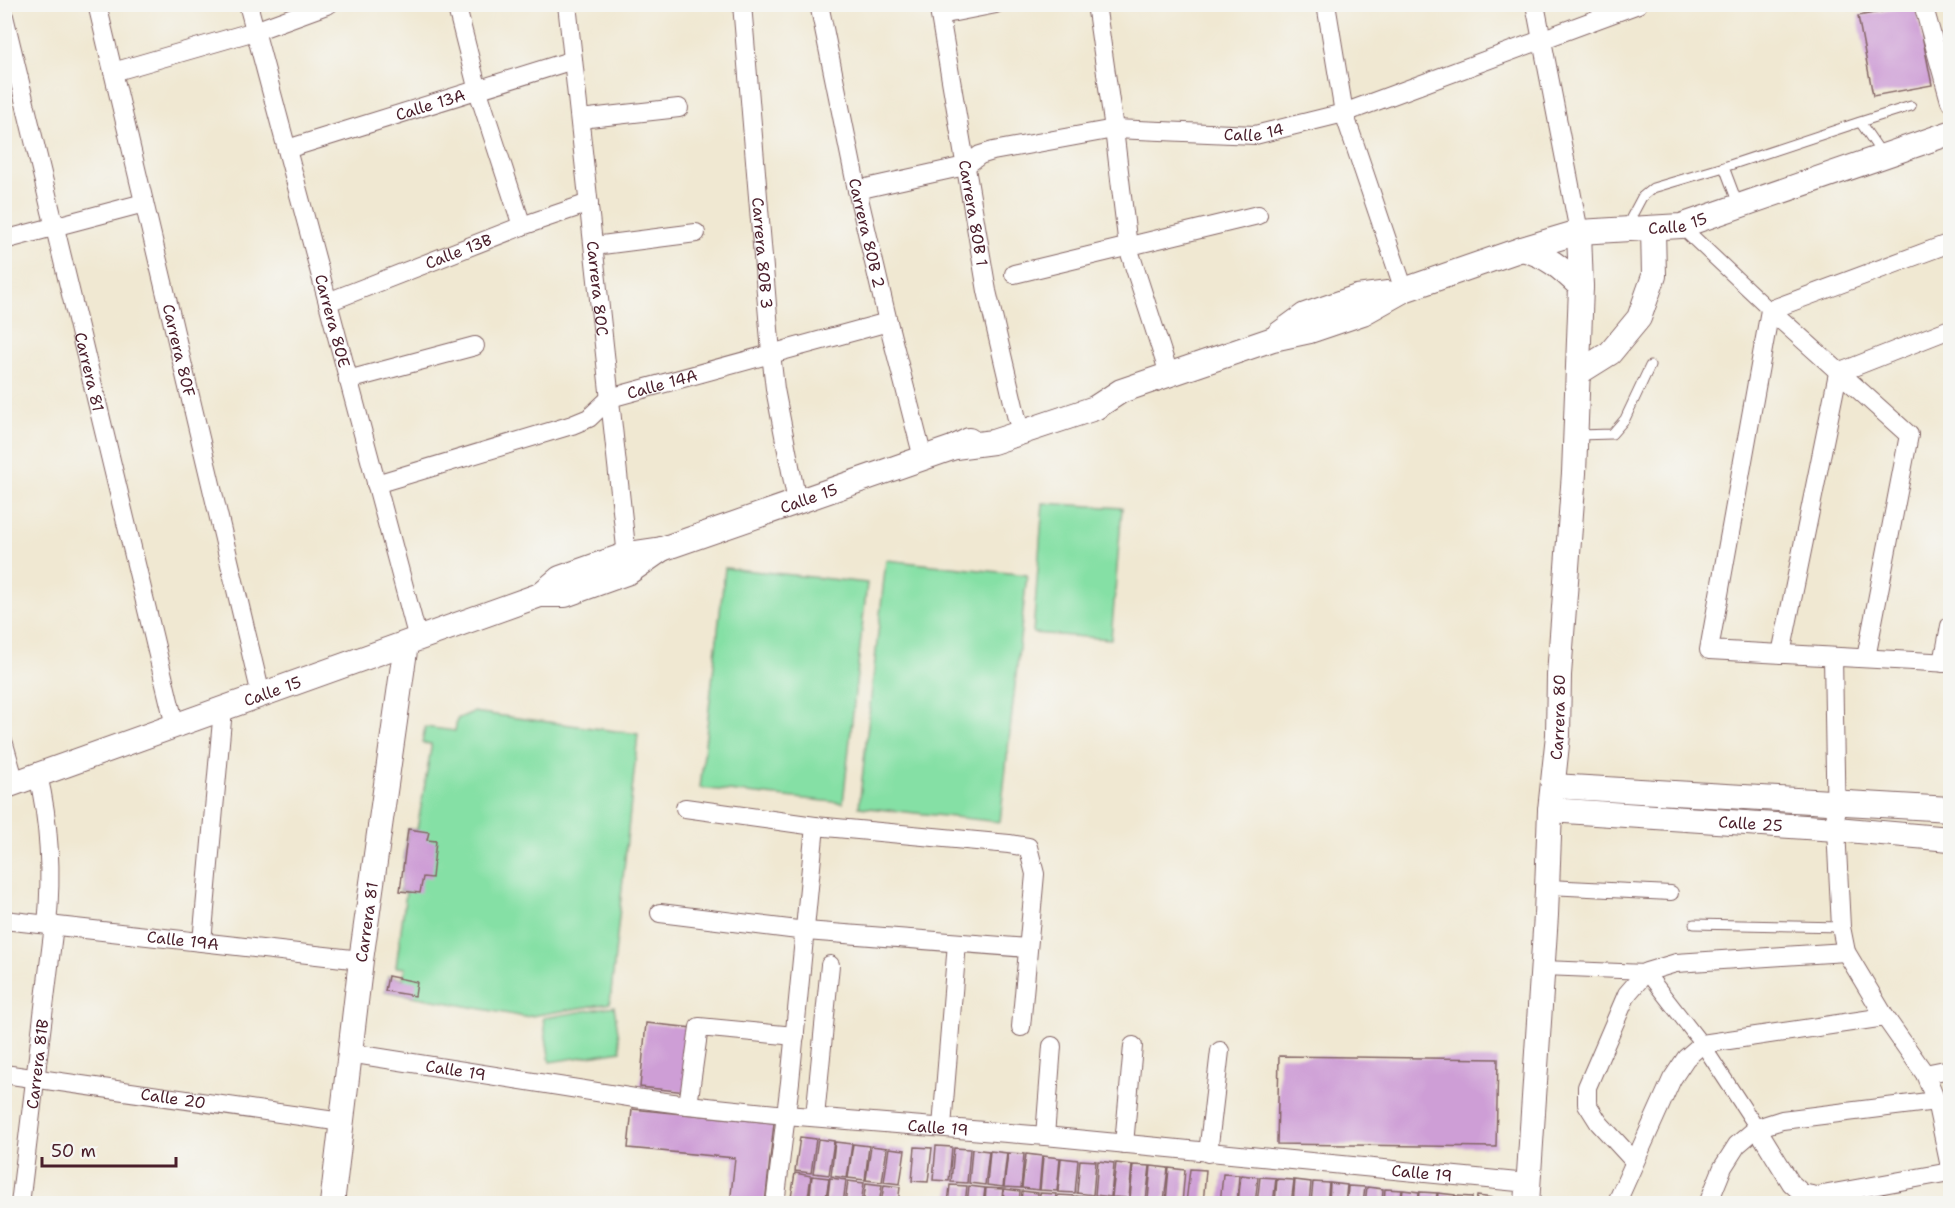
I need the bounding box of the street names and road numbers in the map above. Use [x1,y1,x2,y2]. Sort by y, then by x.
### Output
street label: Calle 13A [393,84,468,126]
street label: Calle 14 [1223,118,1286,146]
street label: Carrera 80B 1 [954,158,993,268]
street label: Carrera 80B 2 [844,176,890,290]
street label: Carrera 80B 3 [747,197,777,310]
street label: Calle 15 [1648,208,1710,239]
street label: Calle 13B [422,229,495,274]
street label: Carrera 80C [582,240,613,337]
street label: Carrera 80E [310,272,355,370]
street label: Carrera 80F [158,302,200,399]
street label: Carrera 81 [70,330,109,414]
street label: Calle 14A [625,365,700,404]
street label: Calle 15 [777,479,840,518]
street label: Calle 15 [241,671,304,711]
street label: Carrera 80 [1545,674,1570,761]
street label: Calle 25 [1718,811,1783,836]
street label: Carrera 81 [351,881,383,964]
street label: Calle 19A [146,926,220,955]
street label: Carrera 81B [22,1018,53,1110]
street label: Calle 19 [424,1055,487,1085]
street label: Calle 20 [139,1084,207,1114]
street label: Calle 19 [907,1115,969,1141]
street label: Calle 19 [1391,1160,1453,1187]

